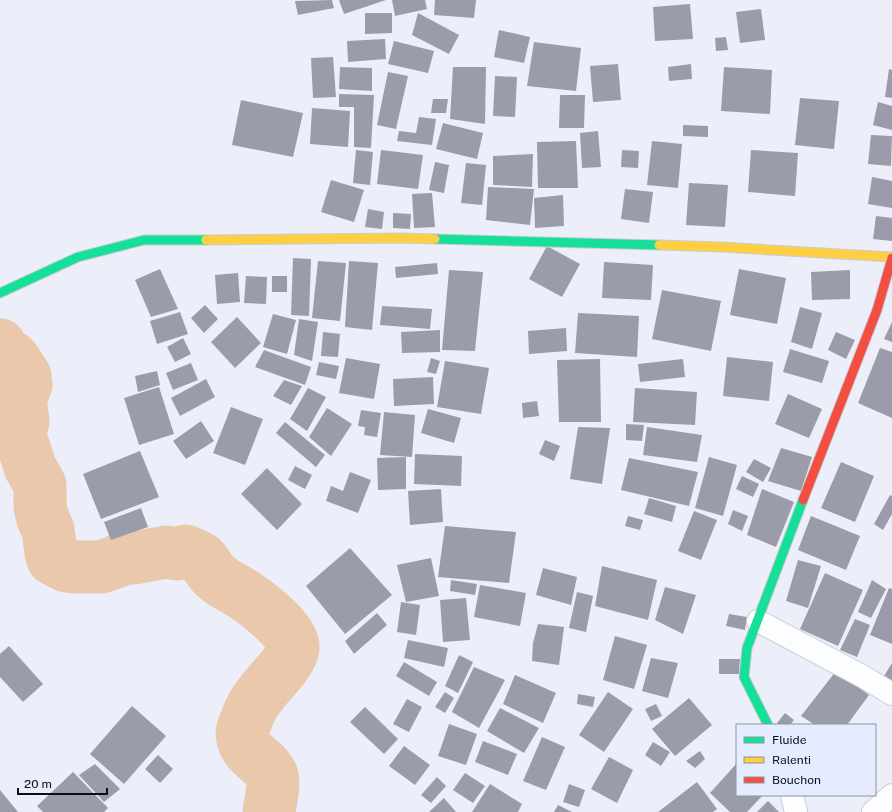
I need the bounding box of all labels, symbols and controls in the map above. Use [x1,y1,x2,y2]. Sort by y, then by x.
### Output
legend [736,724,876,796]
text: Fluide [772,733,807,747]
text: Ralenti [772,753,811,767]
scale bar [18,770,107,796]
text: Bouchon [772,773,821,787]
text: 20 m [24,777,52,791]

